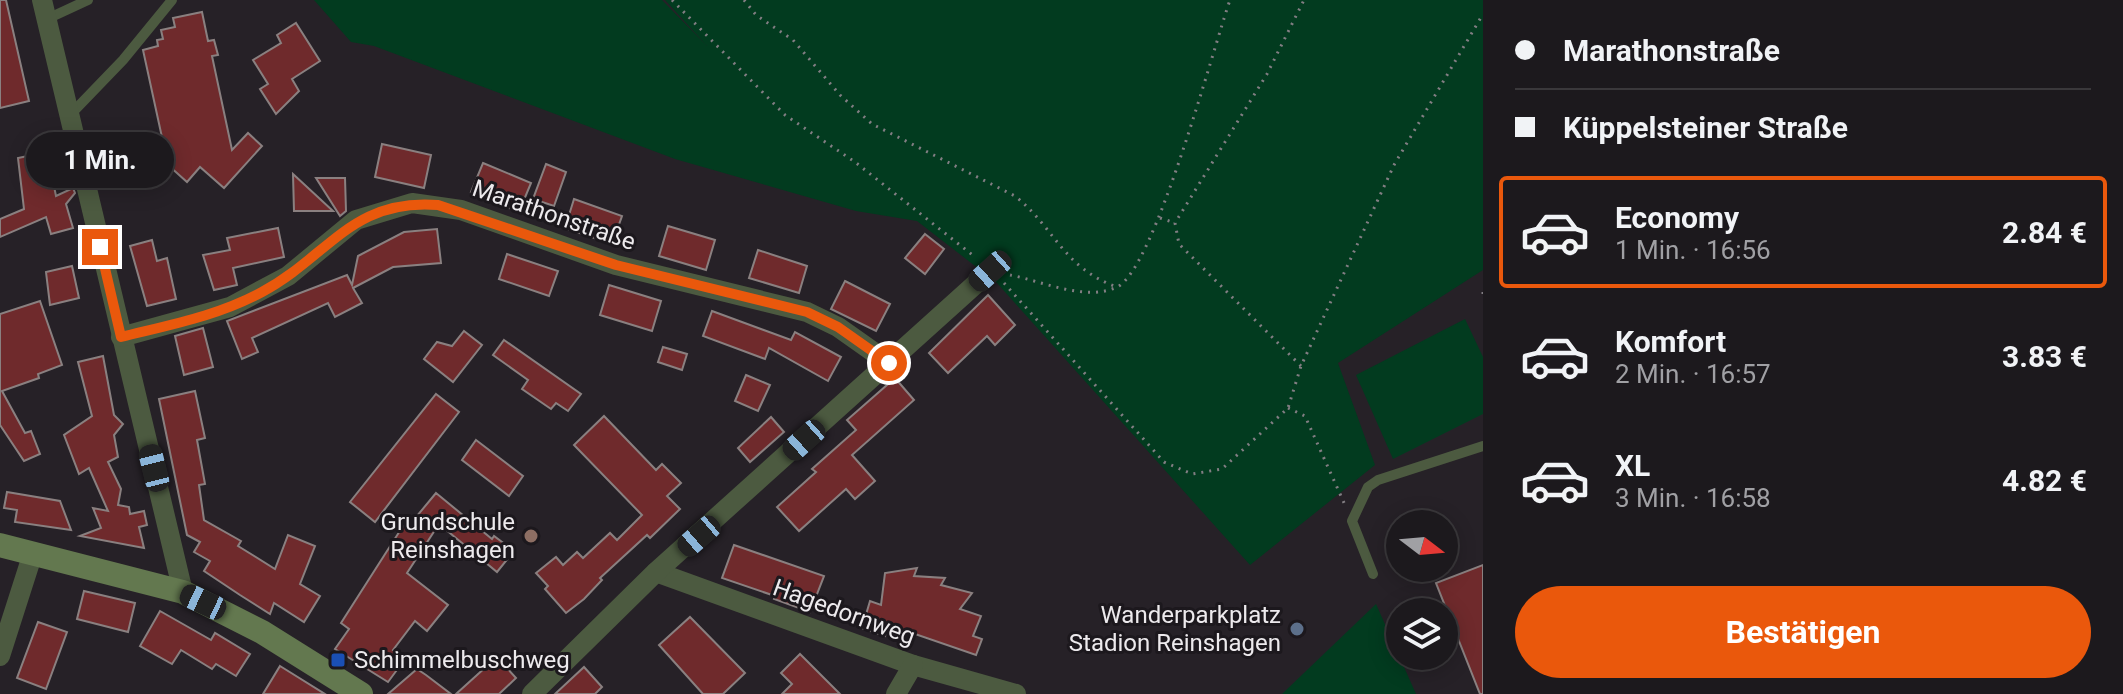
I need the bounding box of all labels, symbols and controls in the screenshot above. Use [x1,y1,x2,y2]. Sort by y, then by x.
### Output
text: Marathonstraße [1563,33,1780,68]
text: Küppelsteiner Straße [1563,110,1848,145]
callout: 1 Min. [26,131,174,187]
text: 1 Min. [63,145,137,175]
street label: Marathonstraße [469,174,639,256]
icon: car [1519,196,1591,268]
text: Economy [1615,200,1739,235]
text: 2.84 € [2002,215,2087,250]
route end [82,229,118,265]
text: 1 Min. · 16:56 [1615,235,1771,265]
car [964,246,1016,296]
icon: car [1519,320,1591,392]
text: Komfort [1615,324,1726,359]
text: 3.83 € [2002,339,2087,374]
route start [871,345,907,381]
text: 2 Min. · 16:57 [1615,359,1771,389]
car [778,415,830,465]
car [137,442,171,494]
icon: car [1519,444,1591,516]
text: XL [1615,448,1650,483]
text: 4.82 € [2002,463,2087,498]
text: 3 Min. · 16:58 [1615,483,1771,513]
place label: Grundschule Reinshagen [381,508,515,564]
north arrow [1386,510,1458,582]
map controls [1386,510,1458,670]
car [673,511,725,561]
marker: Grundschule Reinshagen [522,527,540,545]
street label: Hagedornweg [769,573,919,651]
car [176,581,230,623]
button: Bestätigen [1515,586,2091,678]
button: layers [1386,598,1458,670]
place label: Wanderparkplatz Stadion Reinshagen [1069,601,1281,657]
marker: Wanderparkplatz Stadion Reinshagen [1288,620,1306,638]
place label: Schimmelbuschweg [354,646,570,674]
marker: Schimmelbuschweg [329,651,347,669]

